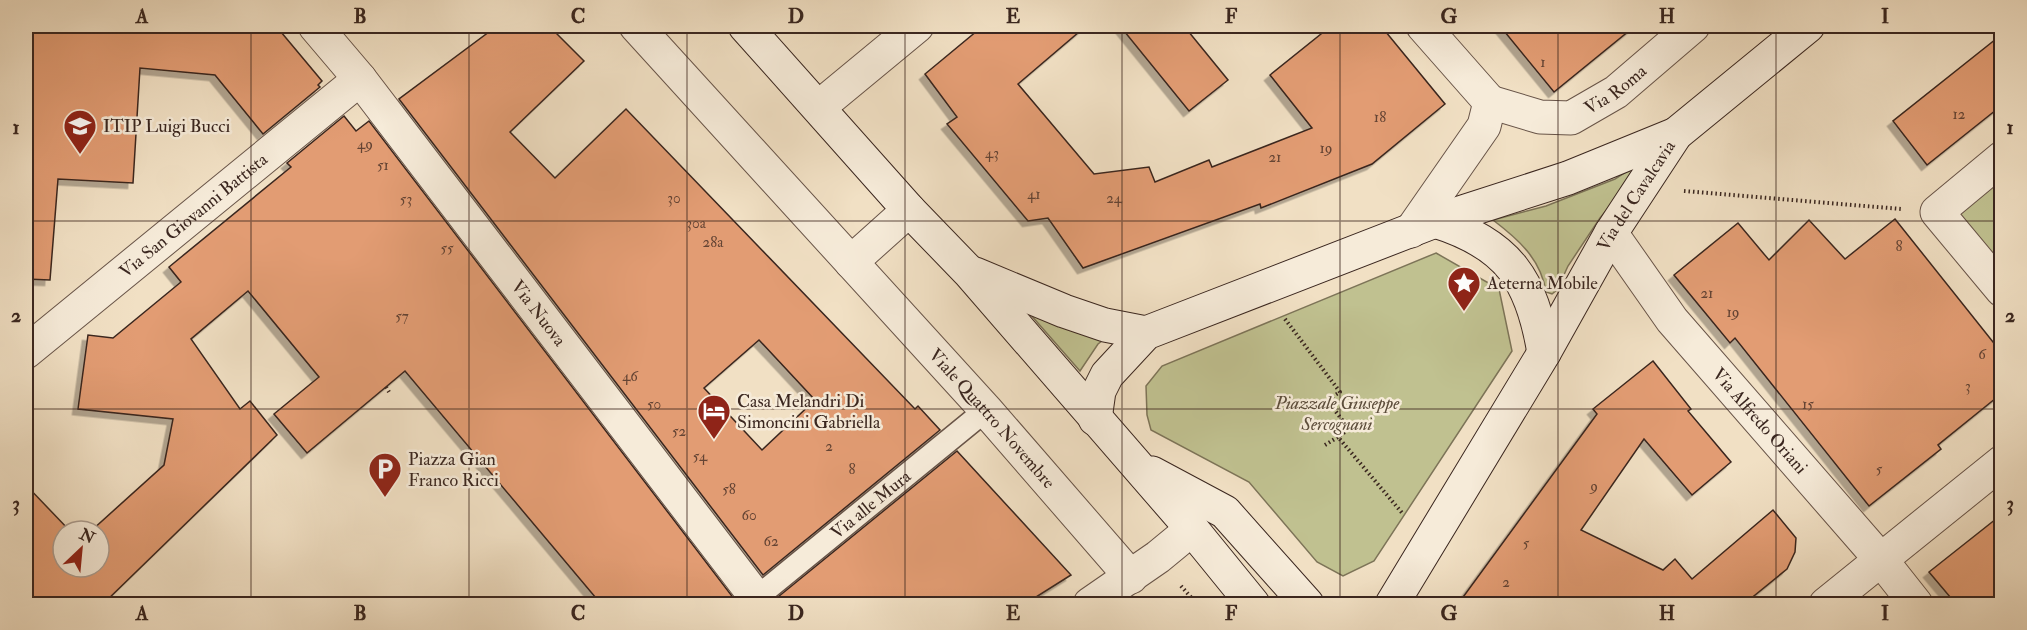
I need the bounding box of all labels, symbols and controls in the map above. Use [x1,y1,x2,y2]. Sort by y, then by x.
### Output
text: A [135,4,149,29]
text: B [353,4,367,29]
text: C [571,4,585,29]
text: D [788,4,804,29]
text: E [1006,4,1021,29]
text: F [1225,4,1238,29]
text: G [1441,4,1458,29]
text: H [1659,4,1675,29]
text: I [1881,4,1889,29]
house number: 1 [1540,53,1546,72]
street label: Via Roma [1580,59,1652,120]
house number: 12 [1953,105,1966,124]
school or university icon: ITIP Luigi Bucci [62,108,98,155]
house number: 18 [1374,108,1386,127]
text: 1 [12,115,20,140]
place label: ITIP Luigi Bucci [103,115,230,138]
text: 1 [2006,115,2014,140]
house number: 49 [357,135,373,154]
street label: Via del Cavalcavia [1592,135,1681,255]
house number: 19 [1320,139,1332,158]
house number: 43 [985,144,999,163]
street label: Via San Giovanni Battista [115,148,273,283]
house number: 21 [1269,148,1281,167]
house number: 51 [377,156,389,175]
house number: 41 [1027,185,1041,204]
house number: 30 [667,189,681,208]
house number: 24 [1106,189,1123,208]
house number: 53 [400,190,412,209]
house number: 30a [686,214,707,233]
house number: 28a [703,233,724,252]
house number: 8 [1895,237,1903,256]
house number: 55 [440,239,454,258]
place icon: Aeterna Mobile [1446,265,1482,312]
place label: Aeterna Mobile [1486,272,1598,295]
street label: Via Nuova [506,276,571,351]
house number: 21 [1701,284,1713,303]
text: 2 [11,303,21,328]
house number: 19 [1727,303,1739,322]
text: 2 [2005,303,2015,328]
house number: 57 [395,307,409,326]
street label: Viale Quattro Novembre [924,344,1060,494]
house number: 6 [1978,345,1987,364]
street label: Via Alfredo Oriani [1707,363,1812,479]
house number: 46 [622,367,639,386]
house number: 3 [1965,377,1971,396]
place label: Casa Melandri Di Simoncini Gabriella [737,390,881,434]
park label: Piazzale Giuseppe Sercognani [1274,392,1400,436]
hotel icon: Casa Melandri Di Simoncini Gabriella [696,393,732,440]
house number: 50 [647,395,661,414]
house number: 15 [1802,395,1814,414]
house number: 52 [672,422,686,441]
house number: 2 [825,437,833,456]
house number: 54 [693,447,708,466]
place label: Piazza Gian Franco Ricci [408,448,499,492]
parking icon: Piazza Gian Franco Ricci [367,451,403,498]
house number: 8 [848,460,856,479]
house number: 5 [1876,460,1883,479]
street label: Via alle Mura [826,465,916,544]
house number: 9 [1589,477,1598,496]
house number: 58 [722,480,736,499]
text: 3 [12,491,20,516]
text: 3 [2006,491,2014,516]
house number: 60 [741,506,757,525]
north arrow [51,519,111,579]
text: N [75,524,99,549]
house number: 62 [763,532,779,551]
house number: 5 [1523,534,1530,553]
house number: 2 [1502,573,1510,592]
text: A [135,601,149,626]
text: B [353,601,367,626]
text: C [571,601,585,626]
text: D [788,601,804,626]
text: E [1006,601,1021,626]
text: F [1225,601,1238,626]
text: G [1441,601,1458,626]
text: H [1659,601,1675,626]
text: I [1881,601,1889,626]

